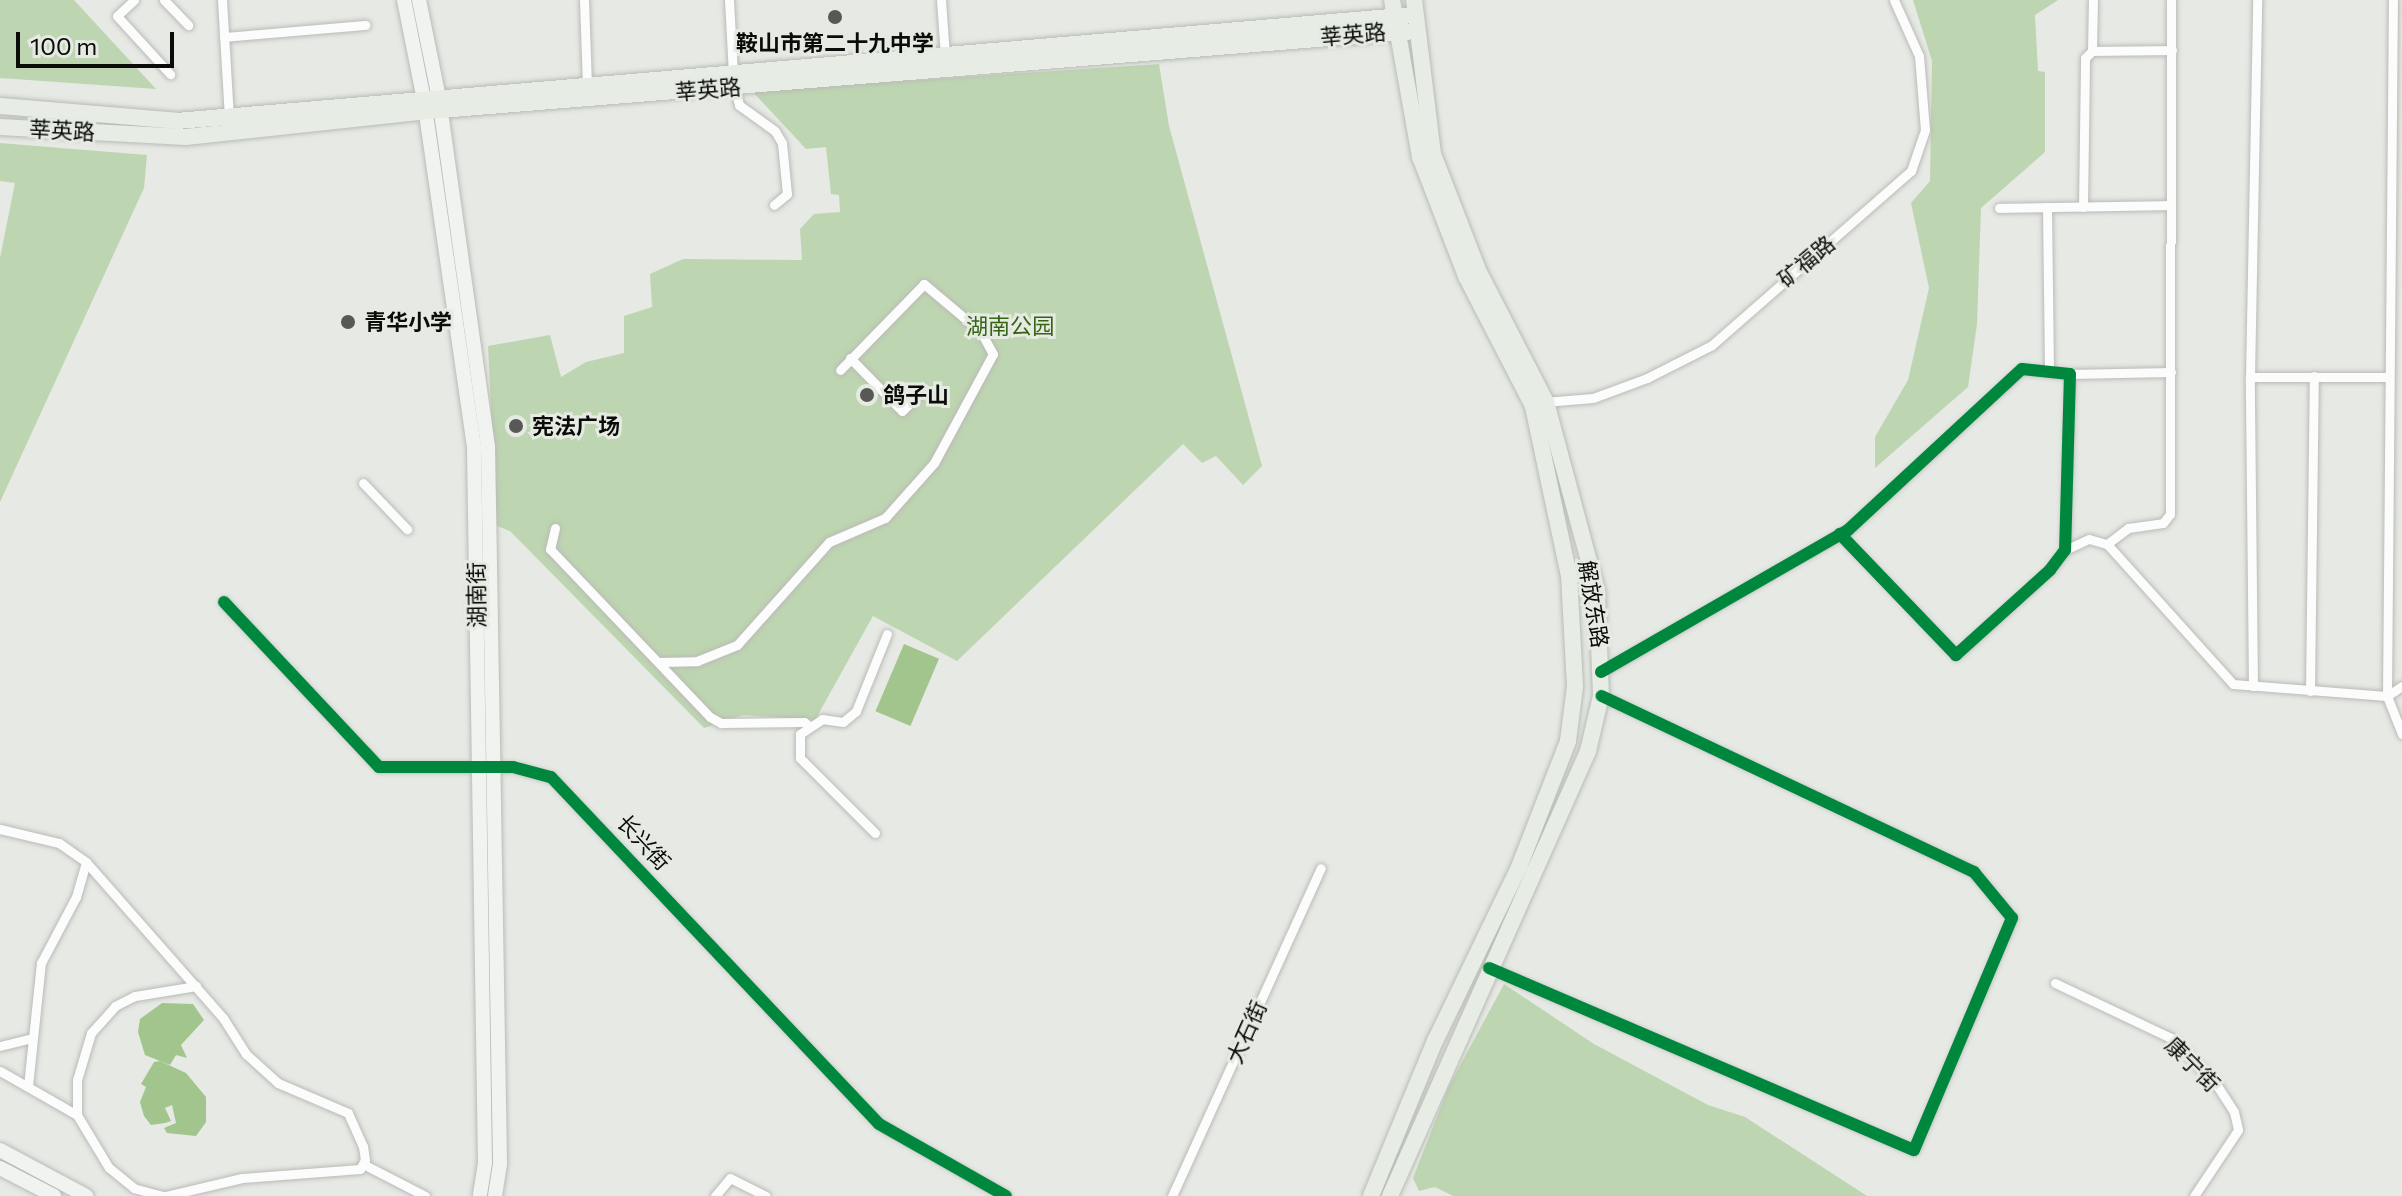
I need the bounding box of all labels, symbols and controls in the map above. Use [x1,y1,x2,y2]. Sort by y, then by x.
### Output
marker: 鞍山市第二十九中学 [826,8,844,26]
scale bar [20,16,178,66]
street label: 莘英路 [1319,18,1387,50]
place label: 鞍山市第二十九中学 [736,30,934,56]
text: 100 m [30,31,97,60]
street label: 莘英路 [674,73,742,105]
street label: 莘英路 [28,115,96,145]
street label: 矿福路 [1772,230,1840,292]
place label: 青华小学 [364,309,452,335]
marker: 青华小学 [339,313,357,331]
park label: 湖南公园 [966,313,1054,339]
place label: 鸽子山 [883,382,949,408]
marker: 鸽子山 [858,386,876,404]
place label: 宪法广场 [532,413,620,439]
marker: 宪法广场 [507,417,525,435]
street label: 解放东路 [1574,558,1614,650]
street label: 湖南街 [462,562,490,628]
street label: 长兴街 [612,809,676,875]
street label: 大石街 [1221,996,1271,1068]
street label: 康宁街 [2160,1031,2226,1097]

